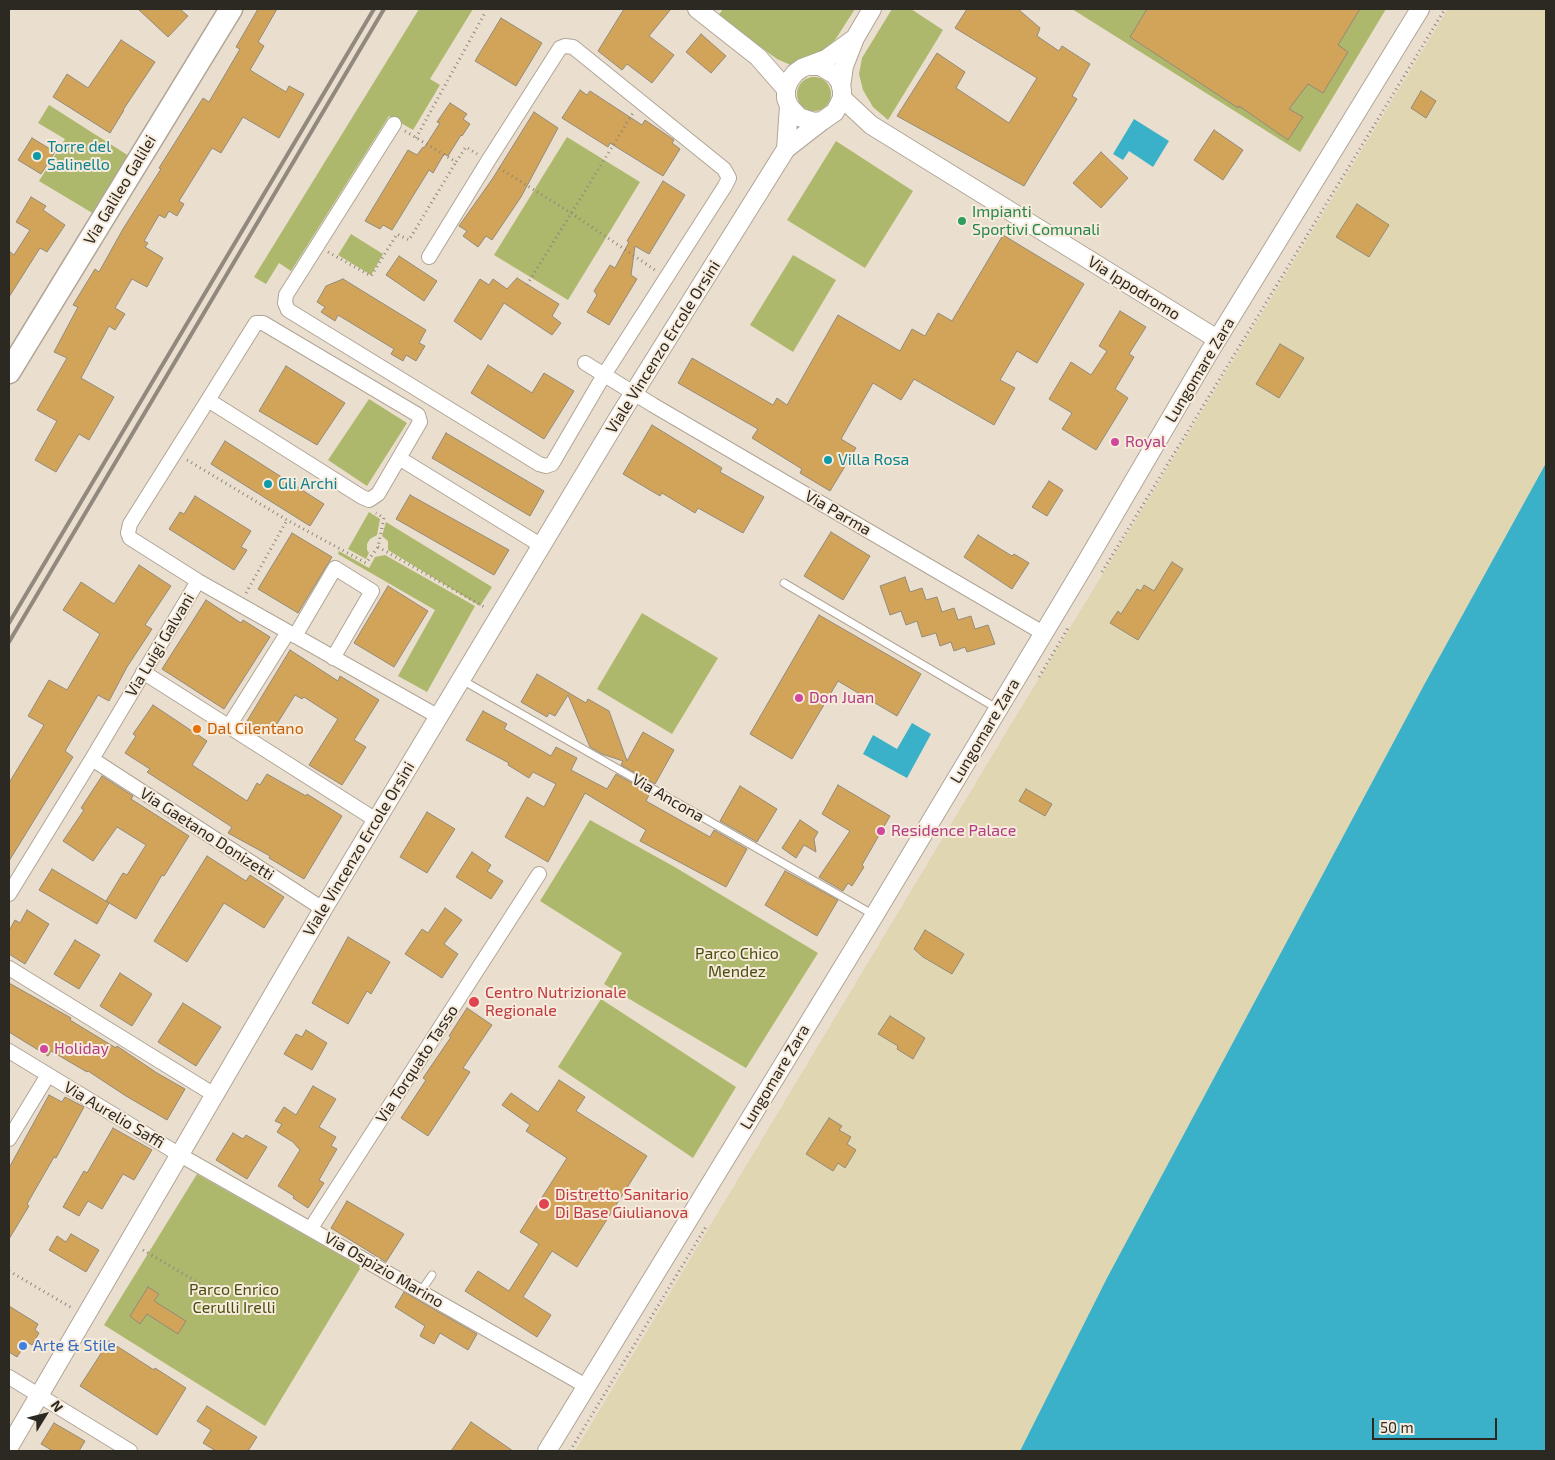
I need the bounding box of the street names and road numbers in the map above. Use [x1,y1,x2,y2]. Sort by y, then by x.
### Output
street label: Via Galileo Galilei [80,132,160,248]
street label: Via Ippodromo [1084,252,1184,324]
street label: Viale Vincenzo Ercole Orsini [602,257,724,437]
street label: Lungomare Zara [1161,314,1239,426]
street label: Via Parma [801,486,875,540]
street label: Via Luigi Galvani [122,590,198,700]
street label: Lungomare Zara [946,675,1024,787]
street label: Viale Vincenzo Ercole Orsini [299,758,419,940]
street label: Via Ancona [628,770,708,826]
street label: Via Gaetano Donizetti [136,783,278,885]
street label: Via Torquato Tasso [372,1001,462,1127]
street label: Lungomare Zara [736,1021,814,1133]
street label: Via Aurelio Saffi [60,1077,168,1153]
street label: Via Ospizio Marino [321,1228,447,1312]

